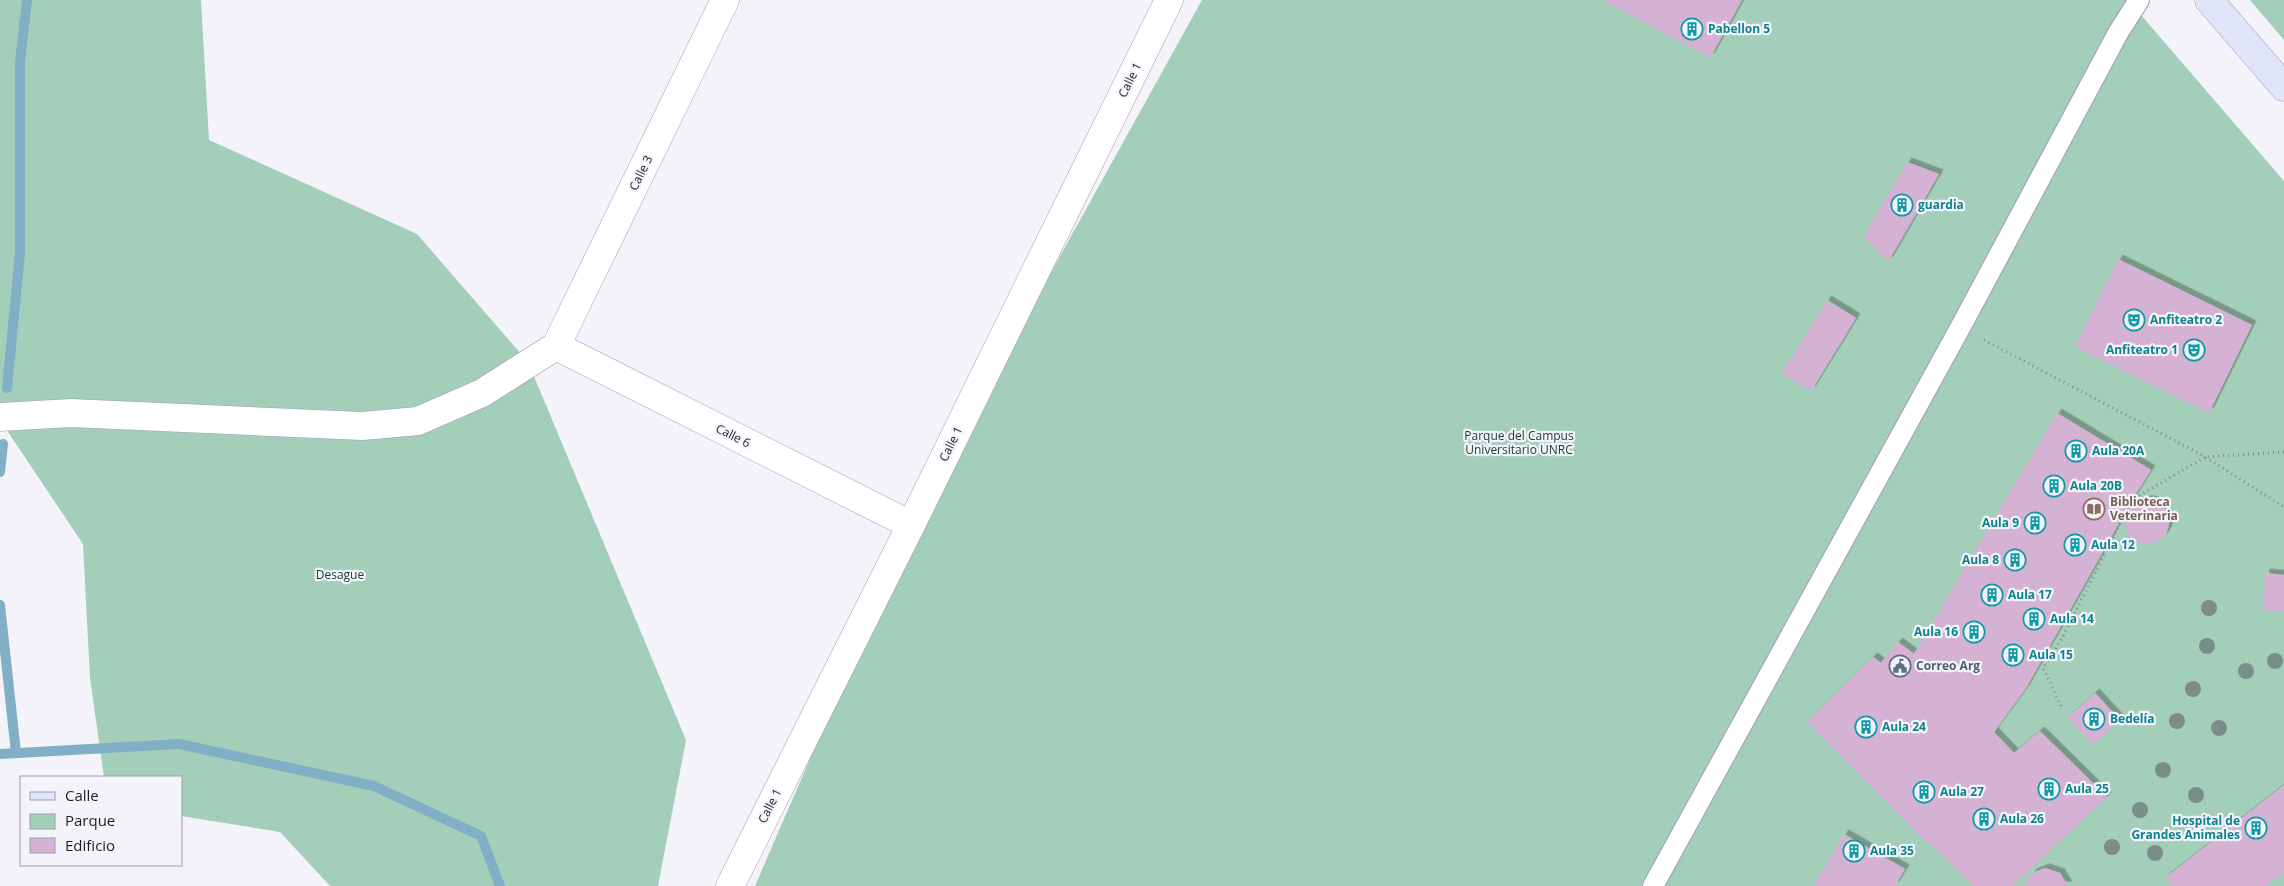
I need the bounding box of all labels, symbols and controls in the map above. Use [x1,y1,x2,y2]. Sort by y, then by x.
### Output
building icon: Pabellon 5 [1680,17,1704,41]
place label: Pabellon 5 [1708,20,1770,37]
street label: Calle 1 [1114,59,1145,100]
street label: Calle 3 [625,152,656,193]
building icon: guardia [1890,193,1914,217]
place label: guardia [1918,196,1964,213]
theatre icon: Anfiteatro 2 [2122,308,2146,332]
place label: Anfiteatro 2 [2150,311,2222,328]
theatre icon: Anfiteatro 1 [2182,338,2206,362]
place label: Anfiteatro 1 [2106,341,2178,358]
street label: Calle 6 [713,420,754,452]
street label: Calle 1 [935,423,966,464]
park label: Parque del Campus Universitario UNRC [1464,427,1574,458]
building icon: Aula 20A [2064,439,2088,463]
place label: Aula 20A [2092,442,2145,459]
building icon: Aula 20B [2042,474,2066,498]
place label: Aula 20B [2070,477,2122,494]
place label: Biblioteca Veterinaria [2110,493,2178,524]
library icon: Biblioteca Veterinaria [2082,497,2106,521]
building icon: Aula 9 [2023,511,2047,535]
place label: Aula 9 [1982,514,2019,531]
building icon: Aula 12 [2063,533,2087,557]
place label: Aula 12 [2091,536,2135,553]
building icon: Aula 8 [2003,548,2027,572]
place label: Aula 8 [1962,551,1999,568]
park label: Desague [316,566,364,583]
building icon: Aula 17 [1980,583,2004,607]
place label: Aula 17 [2008,586,2052,603]
building icon: Aula 14 [2022,607,2046,631]
place label: Aula 14 [2050,610,2094,627]
building icon: Aula 16 [1962,620,1986,644]
place label: Aula 16 [1914,623,1958,640]
building icon: Aula 15 [2001,643,2025,667]
place label: Aula 15 [2029,646,2073,663]
public building icon: Correo Arg [1888,654,1912,678]
place label: Correo Arg [1916,657,1980,674]
building icon: Bedelía [2082,707,2106,731]
place label: Bedelía [2110,710,2154,727]
building icon: Aula 24 [1854,715,1878,739]
place label: Aula 24 [1882,718,1926,735]
legend [20,776,182,866]
building icon: Aula 25 [2037,777,2061,801]
building icon: Aula 27 [1912,780,1936,804]
place label: Aula 25 [2065,780,2109,797]
place label: Aula 27 [1940,783,1984,800]
text: Calle [65,785,99,805]
street label: Calle 1 [754,785,786,826]
building icon: Aula 26 [1972,807,1996,831]
text: Parque [65,810,115,830]
place label: Aula 26 [2000,810,2044,827]
place label: Hospital de Grandes Animales [2131,812,2240,843]
building icon: Hospital de Grandes Animales [2244,816,2268,840]
text: Edificio [65,835,115,855]
building icon: Aula 35 [1842,839,1866,863]
place label: Aula 35 [1870,842,1914,859]

